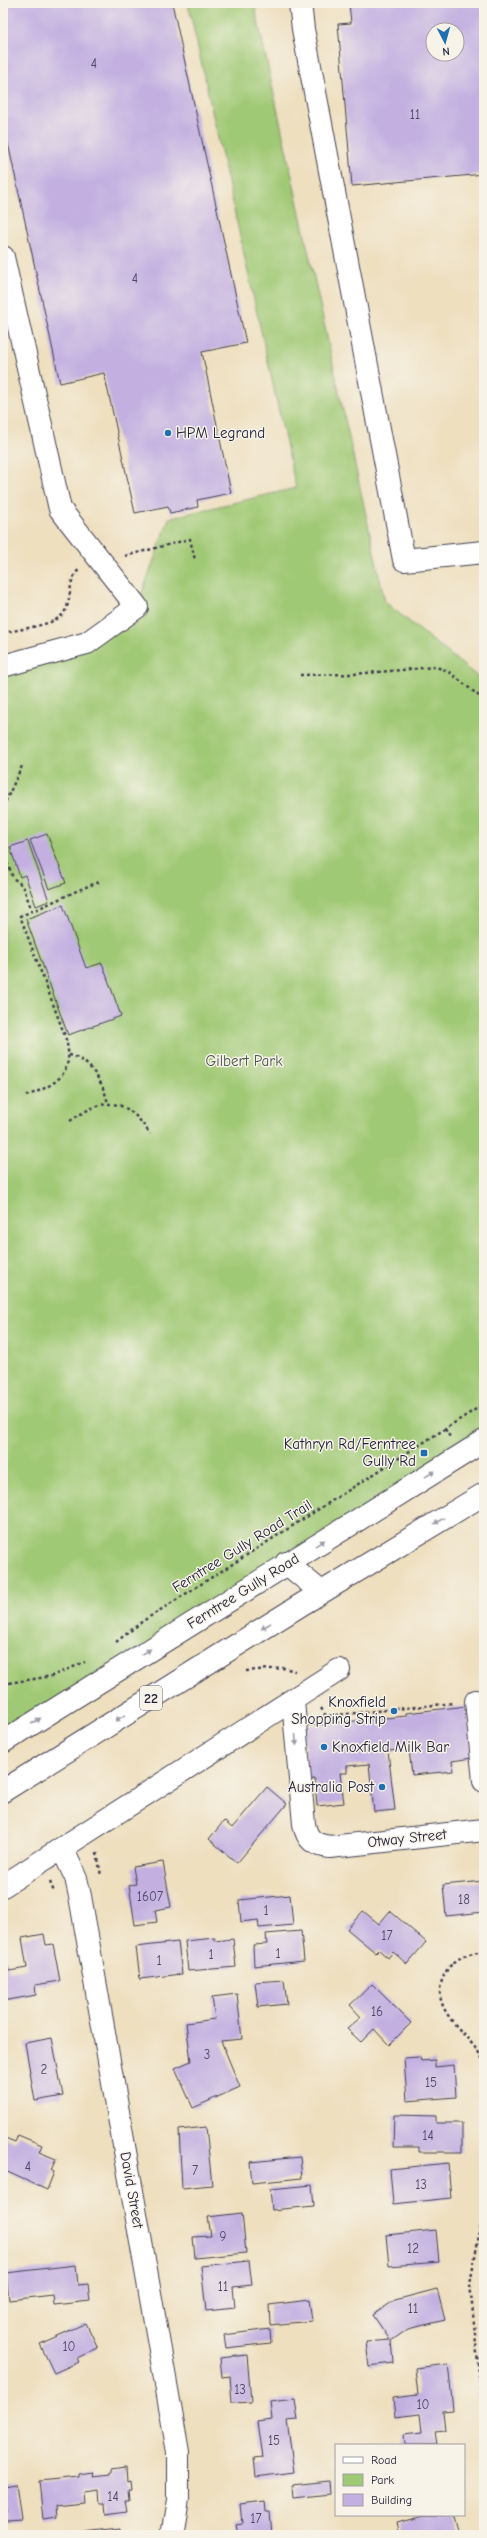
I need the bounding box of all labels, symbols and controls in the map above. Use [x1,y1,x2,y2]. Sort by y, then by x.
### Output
north arrow [425,22,465,62]
text: N [442,45,450,58]
house number: 4 [91,56,97,71]
house number: 11 [410,107,420,122]
house number: 4 [132,271,138,286]
place label: HPM Legrand [176,424,265,442]
marker: HPM Legrand [163,428,173,438]
park label: Gilbert Park [206,1052,283,1070]
place label: Kathryn Rd/Ferntree Gully Rd [284,1435,416,1470]
marker: Kathryn Rd/Ferntree Gully Rd [419,1448,429,1458]
one-way arrow [425,1470,435,1478]
street label: Ferntree Gully Road Trail [169,1496,315,1596]
one-way arrow [433,1518,445,1525]
one-way arrow [314,1539,325,1546]
street label: Ferntree Gully Road [184,1549,302,1633]
one-way arrow [260,1623,272,1630]
one-way arrow [141,1648,151,1656]
road number: 22 [140,1686,162,1710]
place label: Knoxfield Shopping Strip [291,1693,386,1728]
marker: Knoxfield Shopping Strip [389,1706,399,1716]
one-way arrow [114,1714,126,1721]
one-way arrow [31,1717,41,1725]
one-way arrow [293,1734,300,1746]
place label: Knoxfield Milk Bar [332,1738,449,1756]
marker: Knoxfield Milk Bar [319,1742,329,1752]
place label: Australia Post [288,1778,375,1796]
marker: Australia Post [377,1782,387,1792]
street label: Otway Street [366,1825,448,1851]
house number: 1607 [137,1889,163,1904]
house number: 18 [458,1892,470,1907]
house number: 1 [263,1903,269,1918]
house number: 17 [381,1928,393,1943]
house number: 1 [275,1946,281,1961]
house number: 1 [208,1947,214,1962]
house number: 1 [156,1953,162,1968]
house number: 16 [371,2004,383,2019]
house number: 3 [204,2047,210,2062]
house number: 2 [41,2062,48,2077]
house number: 15 [425,2075,437,2090]
house number: 14 [422,2128,434,2143]
street label: David Street [116,2150,148,2230]
house number: 4 [25,2159,31,2174]
house number: 7 [192,2163,198,2178]
house number: 13 [415,2177,427,2192]
house number: 9 [220,2229,227,2244]
house number: 12 [407,2241,419,2256]
house number: 11 [218,2279,228,2294]
house number: 11 [408,2301,418,2316]
house number: 10 [62,2339,76,2354]
house number: 13 [234,2382,246,2397]
house number: 10 [416,2397,430,2412]
house number: 15 [268,2433,280,2448]
legend [335,2444,465,2516]
text: Road [371,2453,397,2467]
text: Park [371,2473,394,2487]
house number: 14 [107,2489,119,2504]
text: Building [371,2493,412,2507]
house number: 17 [250,2511,262,2526]

